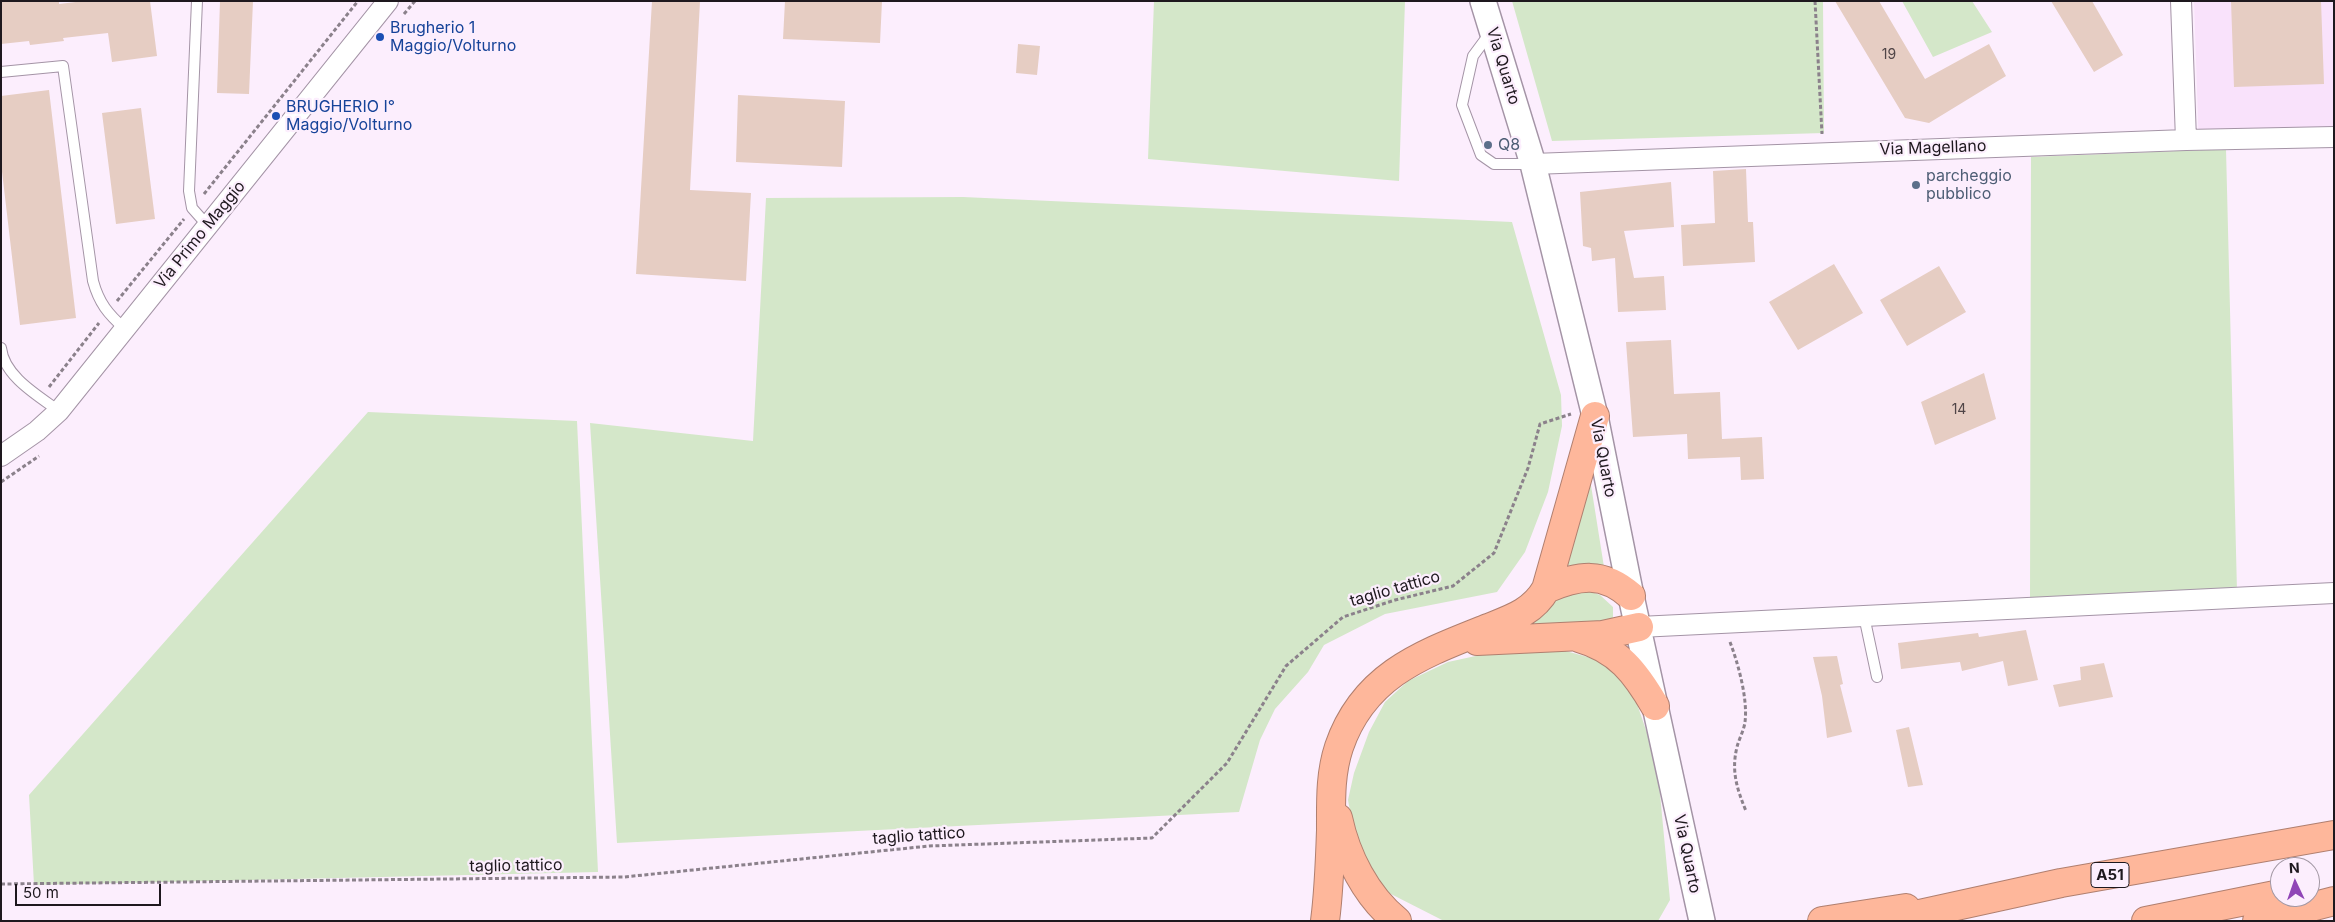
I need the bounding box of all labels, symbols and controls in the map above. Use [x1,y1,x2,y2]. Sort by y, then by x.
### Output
place label: Brugherio 1 Maggio/Volturno [390,18,516,56]
street label: Via Quarto [1482,25,1524,107]
marker: Brugherio 1 Maggio/Volturno [374,31,386,43]
house number: 19 [1882,47,1896,63]
place label: BRUGHERIO I° Maggio/Volturno [286,97,412,135]
marker: BRUGHERIO I° Maggio/Volturno [270,110,282,122]
place label: Q8 [1498,135,1520,155]
street label: Via Magellano [1879,137,1987,159]
marker: Q8 [1482,139,1494,151]
place label: parcheggio pubblico [1926,166,2012,204]
street label: Via Primo Maggio [151,177,249,293]
marker: parcheggio pubblico [1910,179,1922,191]
house number: 14 [1952,402,1966,418]
street label: Via Quarto [1586,417,1620,499]
street label: taglio tattico [1348,567,1442,611]
street label: Via Quarto [1669,813,1705,895]
street label: taglio tattico [872,823,966,849]
street label: taglio tattico [469,856,563,876]
north arrow [2270,857,2320,907]
text: N [2288,859,2300,876]
road number: A51 [2091,862,2129,888]
scale bar [18,874,164,906]
text: 50 m [23,883,59,902]

